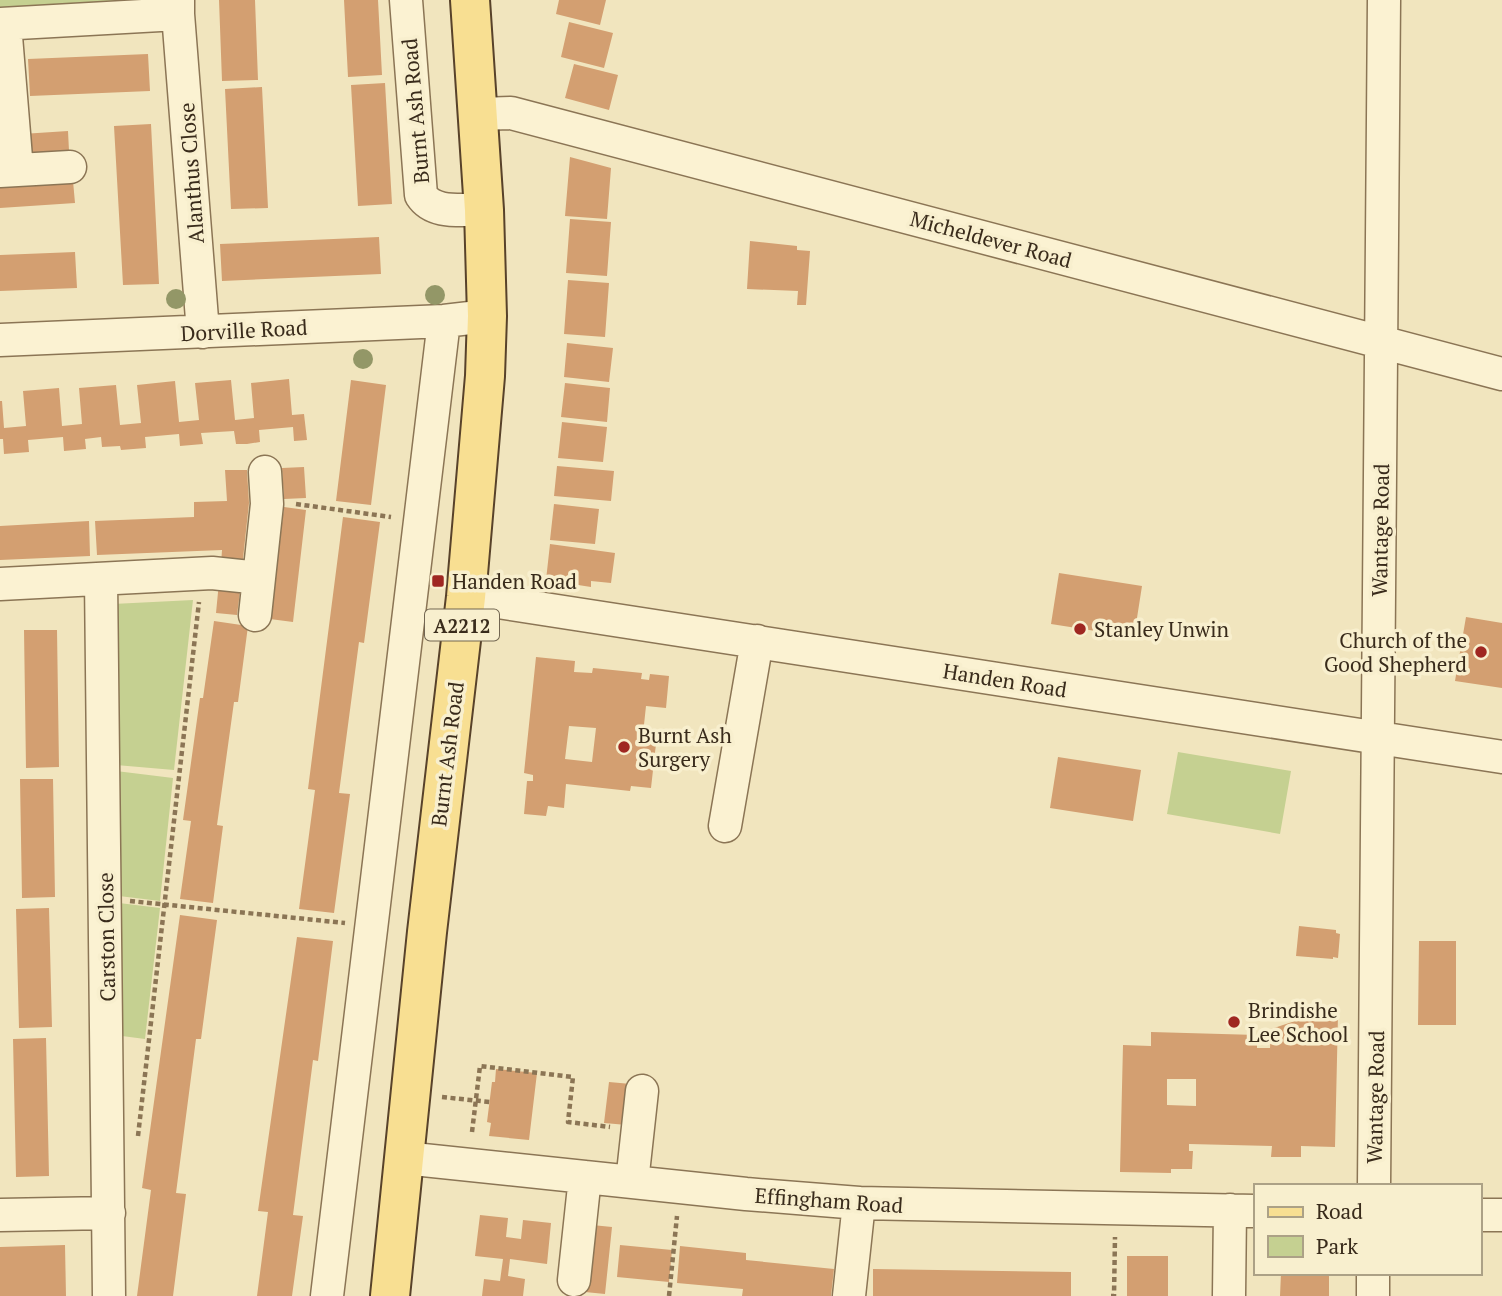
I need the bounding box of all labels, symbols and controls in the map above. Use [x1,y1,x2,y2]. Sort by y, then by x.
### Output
street label: Burnt Ash Road [395,37,435,185]
street label: Alanthus Close [172,102,210,244]
street label: Micheldever Road [907,204,1075,274]
street label: Dorville Road [180,313,309,347]
street label: Wantage Road [1365,463,1395,597]
place label: Handen Road [452,567,577,595]
marker: Handen Road [430,573,446,589]
road number: A2212 [425,610,499,640]
place label: Stanley Unwin [1094,615,1230,643]
marker: Stanley Unwin [1072,621,1088,637]
place label: Church of the Good Shepherd [1324,626,1467,678]
marker: Church of the Good Shepherd [1473,644,1489,660]
street label: Handen Road [941,656,1069,704]
street label: Burnt Ash Road [424,680,470,828]
place label: Burnt Ash Surgery [638,721,732,773]
marker: Burnt Ash Surgery [616,739,632,755]
street label: Carston Close [91,872,121,1002]
place label: Brindishe Lee School [1248,996,1349,1048]
marker: Brindishe Lee School [1226,1014,1242,1030]
street label: Wantage Road [1360,1030,1390,1164]
street label: Effingham Road [754,1181,904,1219]
legend [1254,1184,1481,1275]
text: Road [1316,1197,1363,1225]
text: Park [1316,1232,1358,1260]

